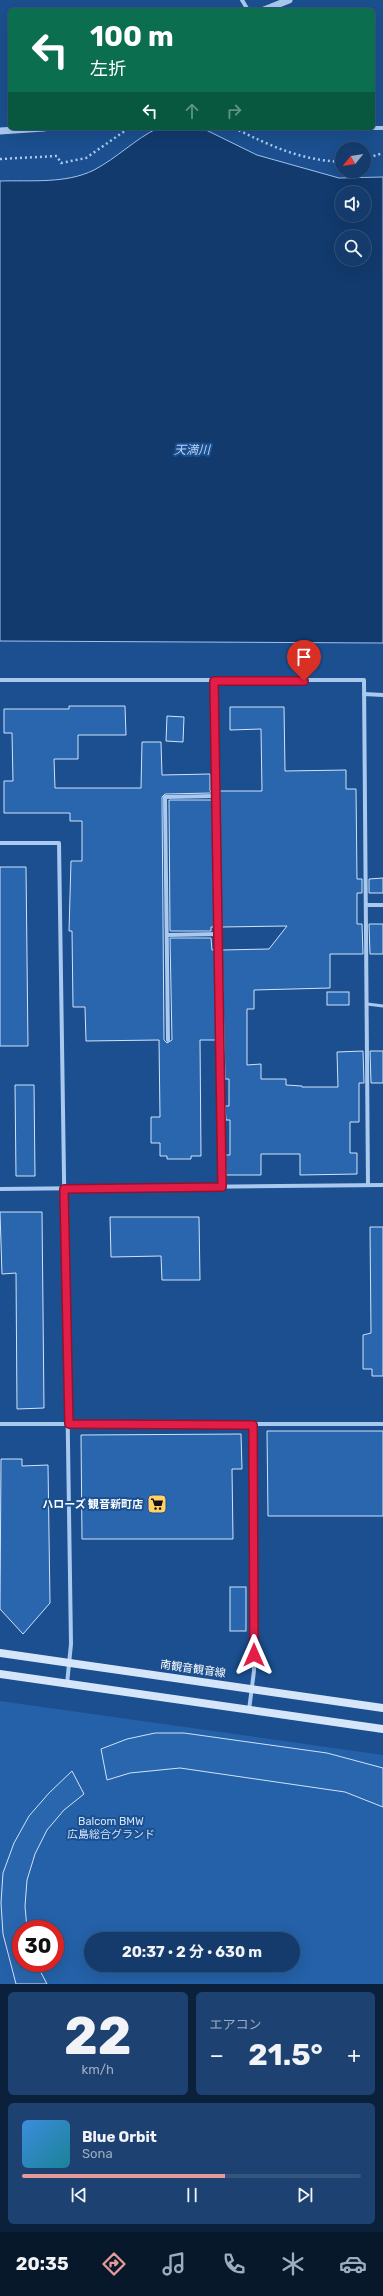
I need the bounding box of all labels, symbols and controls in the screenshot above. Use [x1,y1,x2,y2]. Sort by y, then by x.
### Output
text: 100 m [90,20,174,53]
icon: left [24,24,76,76]
text: 左折 [90,58,126,80]
icon: left [139,100,161,122]
icon: ahead [181,100,203,122]
icon: right [223,100,245,122]
north arrow [335,142,371,178]
map controls [335,142,371,266]
button: sound [335,186,371,222]
button: search [335,230,371,266]
water label: 天満川 [174,443,212,457]
pin [287,640,321,681]
icon: arrive [293,646,315,668]
supermarket icon: ハローズ 観音新町店 [146,1493,168,1515]
place label: ハローズ 観音新町店 [42,1498,143,1511]
position arrow [233,1634,275,1676]
street label: 南観音観音線 [159,1658,227,1680]
park label: Balcom BMW 広島総合グランド [67,1815,155,1841]
speed limit sign: 30 [12,1920,64,1972]
text: 20:37 · 2 分 · 630 m [122,1943,262,1961]
text: 22 [64,2005,132,2067]
text: エアコン [210,2017,262,2032]
text: 21.5° [248,2037,323,2073]
text: − [210,2042,224,2069]
text: + [347,2042,361,2069]
text: km/h [82,2062,114,2077]
text: Blue Orbit [82,2128,157,2146]
text: Sona [82,2146,113,2161]
icon: previous [68,2184,90,2206]
icon: pause [181,2184,203,2206]
icon: next [294,2184,316,2206]
icon: directions [100,2250,128,2278]
icon: music [160,2250,188,2278]
icon: phone [220,2250,248,2278]
icon: climate [279,2250,307,2278]
icon: car [339,2250,367,2278]
text: 20:35 [16,2253,69,2275]

